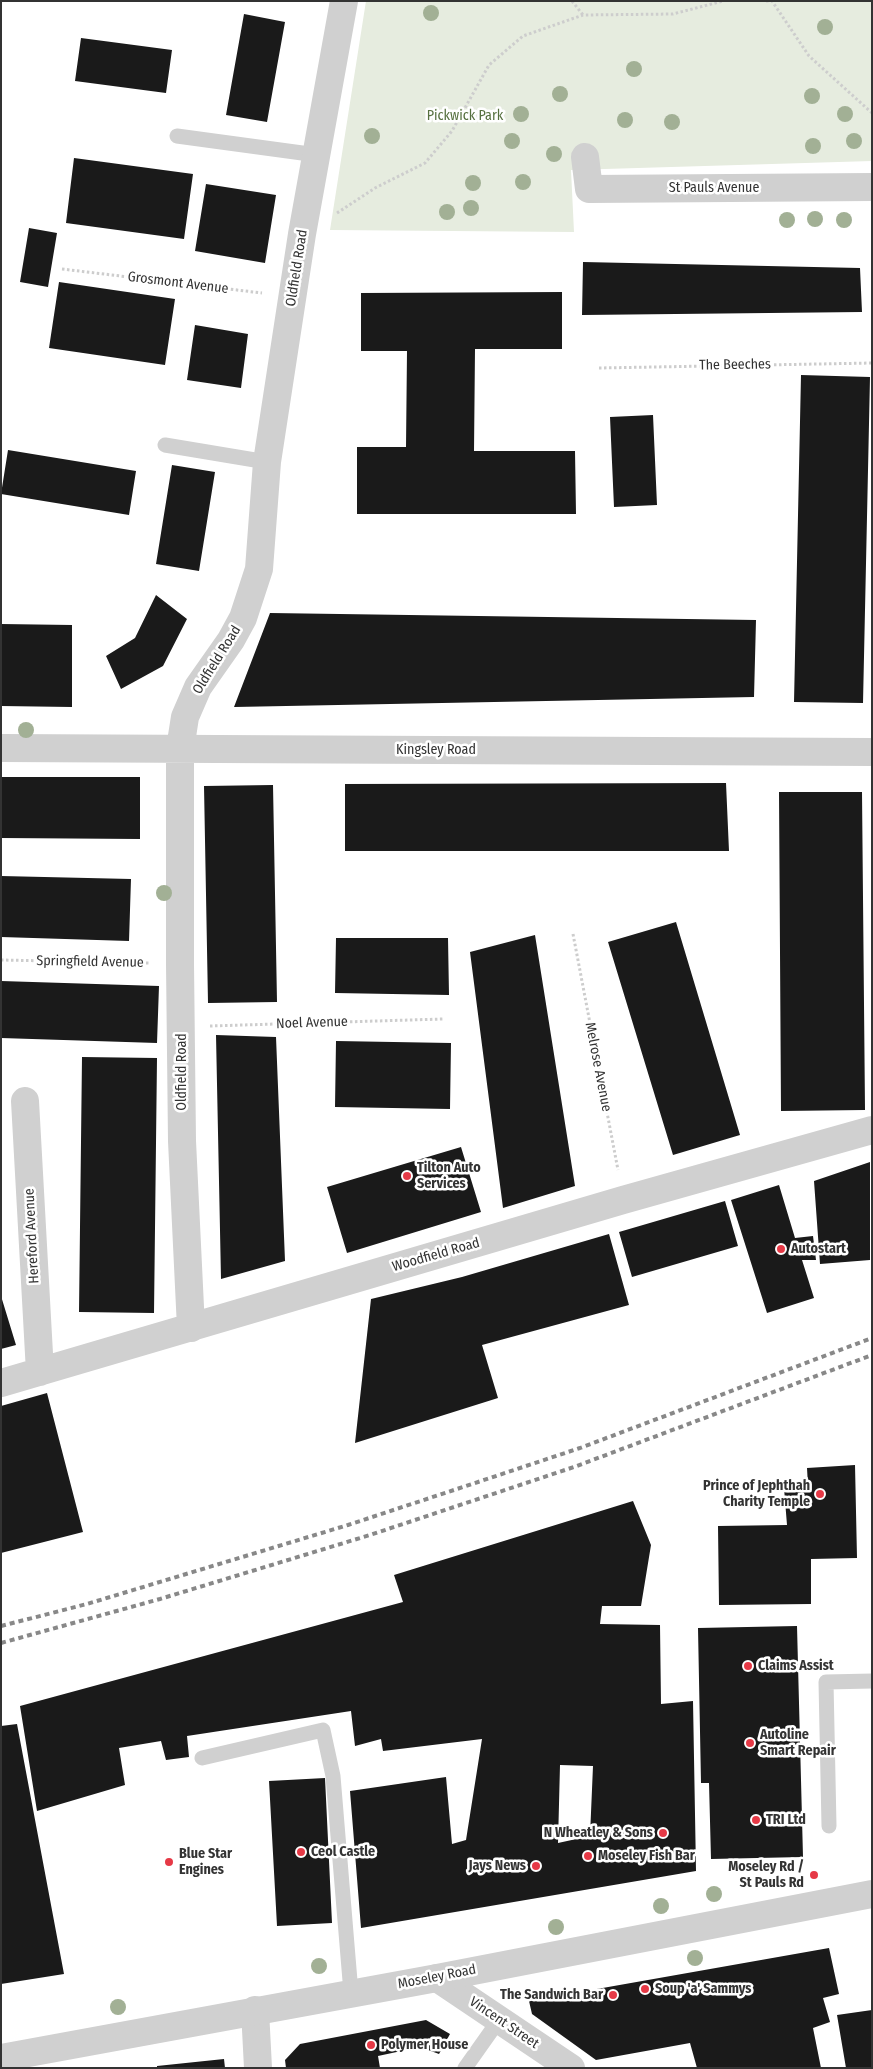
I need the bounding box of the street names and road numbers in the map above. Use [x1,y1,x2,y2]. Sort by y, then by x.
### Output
street label: St Pauls Avenue [669,180,759,196]
street label: Oldfield Road [283,228,311,308]
street label: Grosmont Avenue [127,268,229,298]
street label: The Beeches [699,356,771,374]
street label: Oldfield Road [189,623,245,697]
street label: Kingsley Road [396,742,476,758]
street label: Springfield Avenue [36,953,144,971]
street label: Noel Avenue [276,1013,348,1033]
street label: Melrose Avenue [581,1021,615,1113]
street label: Oldfield Road [174,1033,190,1111]
street label: Hereford Avenue [21,1188,43,1284]
street label: Woodfield Road [390,1234,482,1276]
street label: Moseley Road [396,1961,478,1993]
street label: Vincent Street [466,1994,542,2052]

